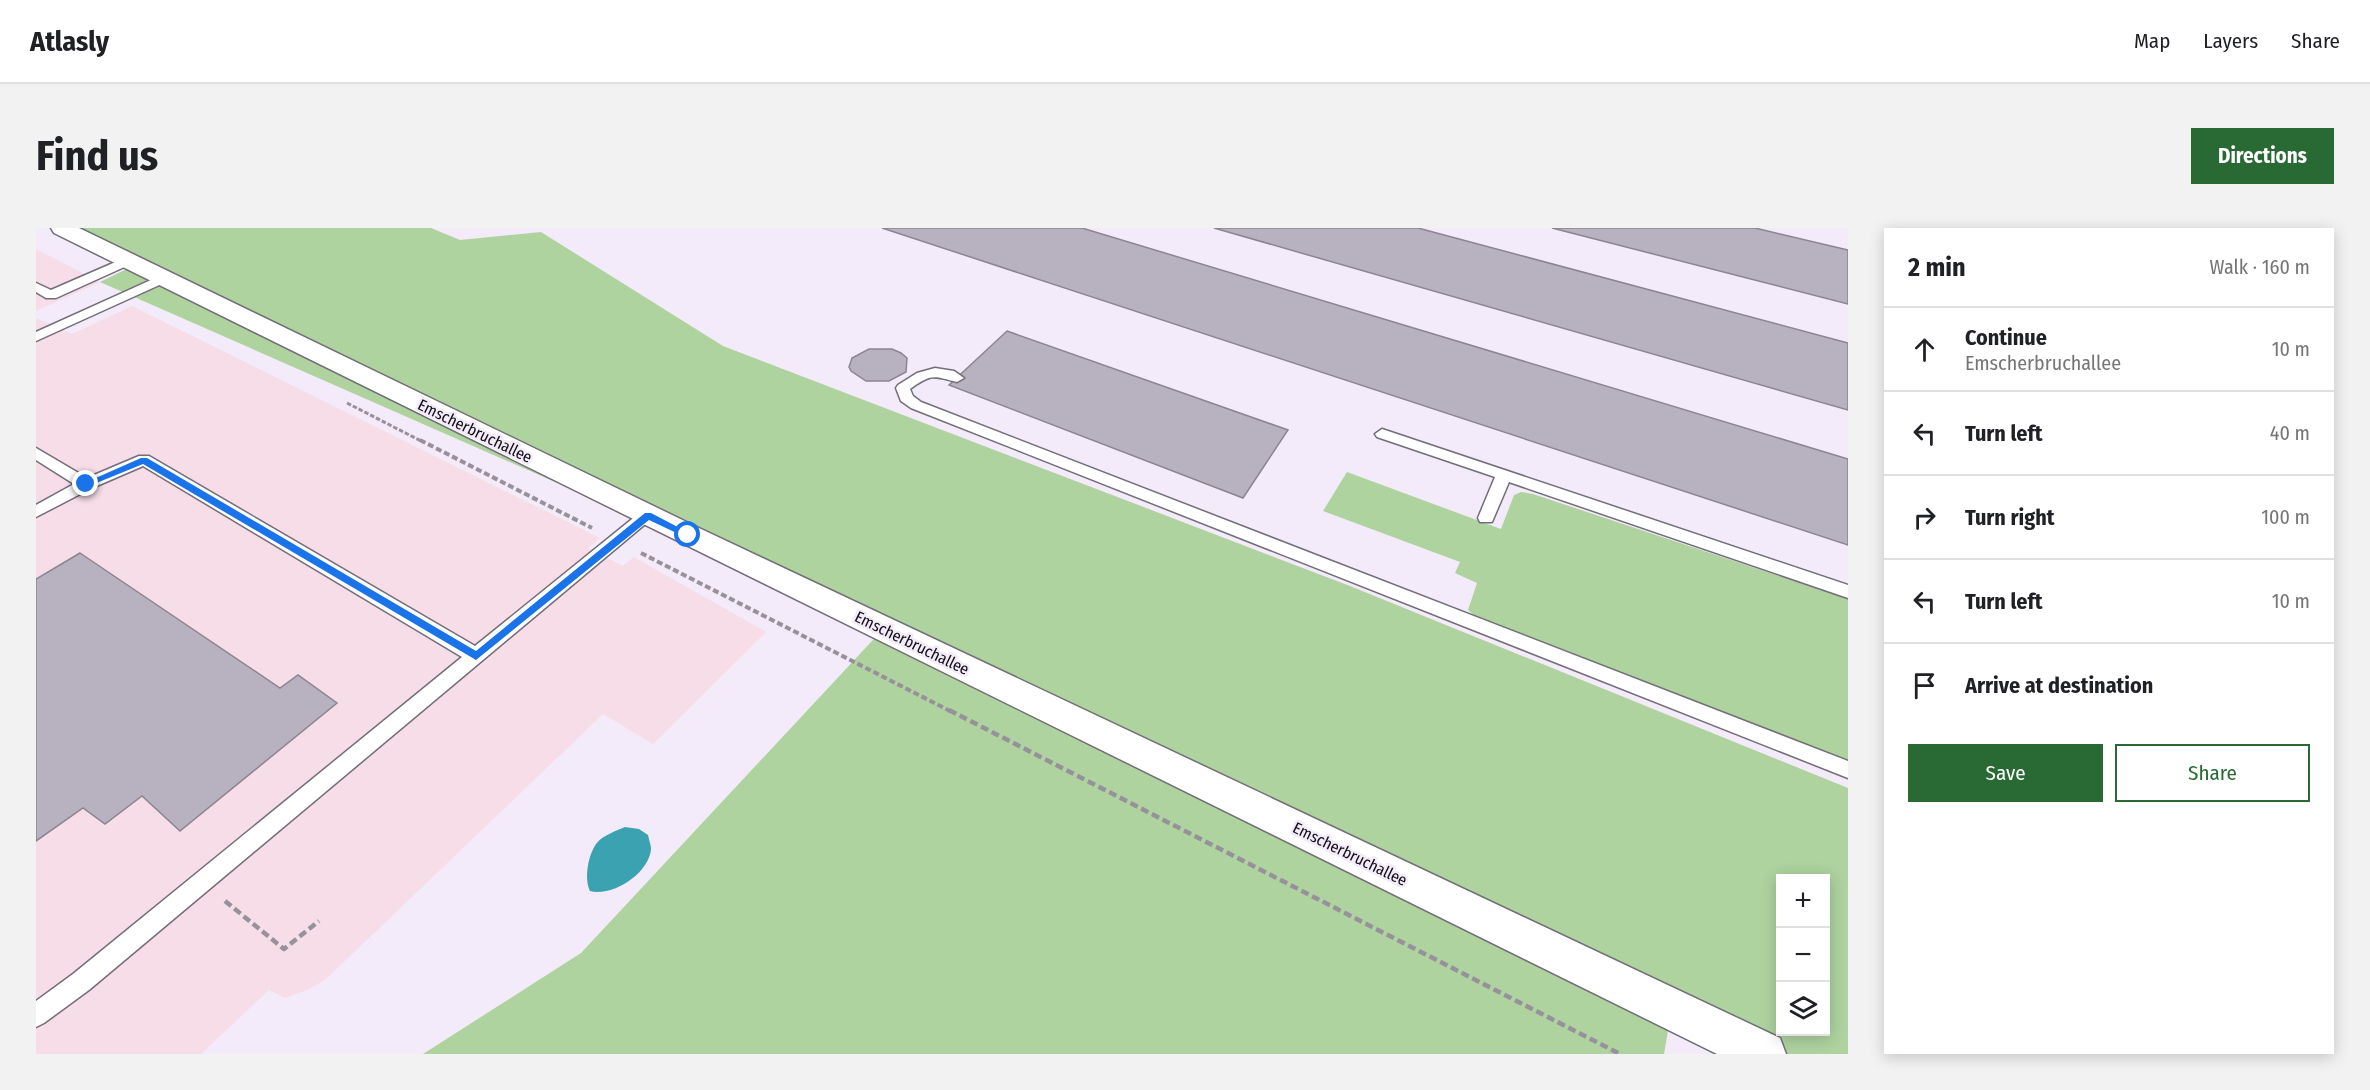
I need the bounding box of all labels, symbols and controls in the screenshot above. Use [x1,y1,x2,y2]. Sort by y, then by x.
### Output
text: Atlasly [30,25,109,58]
text: Map [2134,28,2170,54]
text: Layers [2203,28,2258,54]
text: Share [2291,28,2340,54]
button: Directions [2191,128,2334,184]
text: Find us [36,131,158,181]
text: 2 min [1908,252,1966,283]
text: Walk · 160 m [2210,255,2310,279]
text: Continue [1965,324,2047,351]
icon: ahead [1908,333,1941,366]
text: 10 m [2272,337,2310,361]
text: Emscherbruchallee [1965,351,2121,375]
street label: Emscherbruchallee [415,395,535,467]
icon: left [1908,417,1941,450]
text: Turn left [1965,420,2043,447]
text: 40 m [2270,421,2310,445]
route end [72,470,98,496]
icon: right [1908,501,1941,534]
text: Turn right [1965,504,2054,531]
text: 100 m [2261,505,2310,529]
route start [674,521,700,547]
icon: left [1908,585,1941,618]
text: Turn left [1965,588,2043,615]
text: 10 m [2272,589,2310,613]
street label: Emscherbruchallee [852,607,972,679]
icon: arrive [1908,669,1941,702]
text: Arrive at destination [1965,672,2153,699]
button: Save [1908,744,2103,802]
button: Share [2115,744,2310,802]
street label: Emscherbruchallee [1290,818,1410,890]
map controls [1776,874,1830,1036]
button: + [1776,874,1830,928]
button: − [1776,928,1830,982]
button: layers [1776,982,1830,1036]

